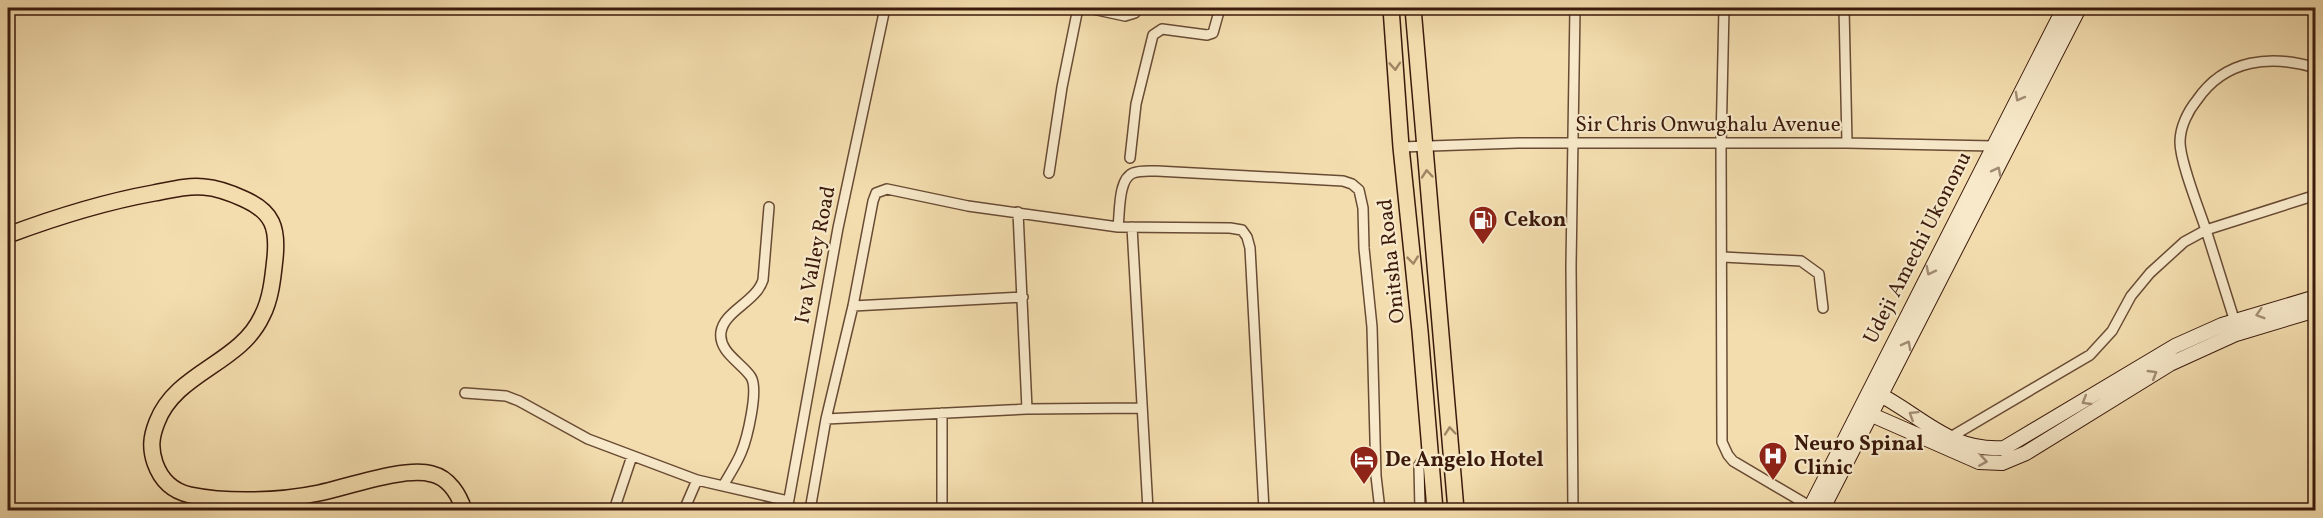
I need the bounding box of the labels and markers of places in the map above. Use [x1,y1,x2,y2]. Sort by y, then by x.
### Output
fuel station icon: Cekon [1467,204,1499,246]
place label: Cekon [1504,206,1567,235]
place label: Neuro Spinal Clinic [1794,430,1924,483]
hospital icon: Neuro Spinal Clinic [1757,440,1789,482]
hotel icon: De Angelo Hotel [1348,444,1380,486]
place label: De Angelo Hotel [1385,446,1544,475]

